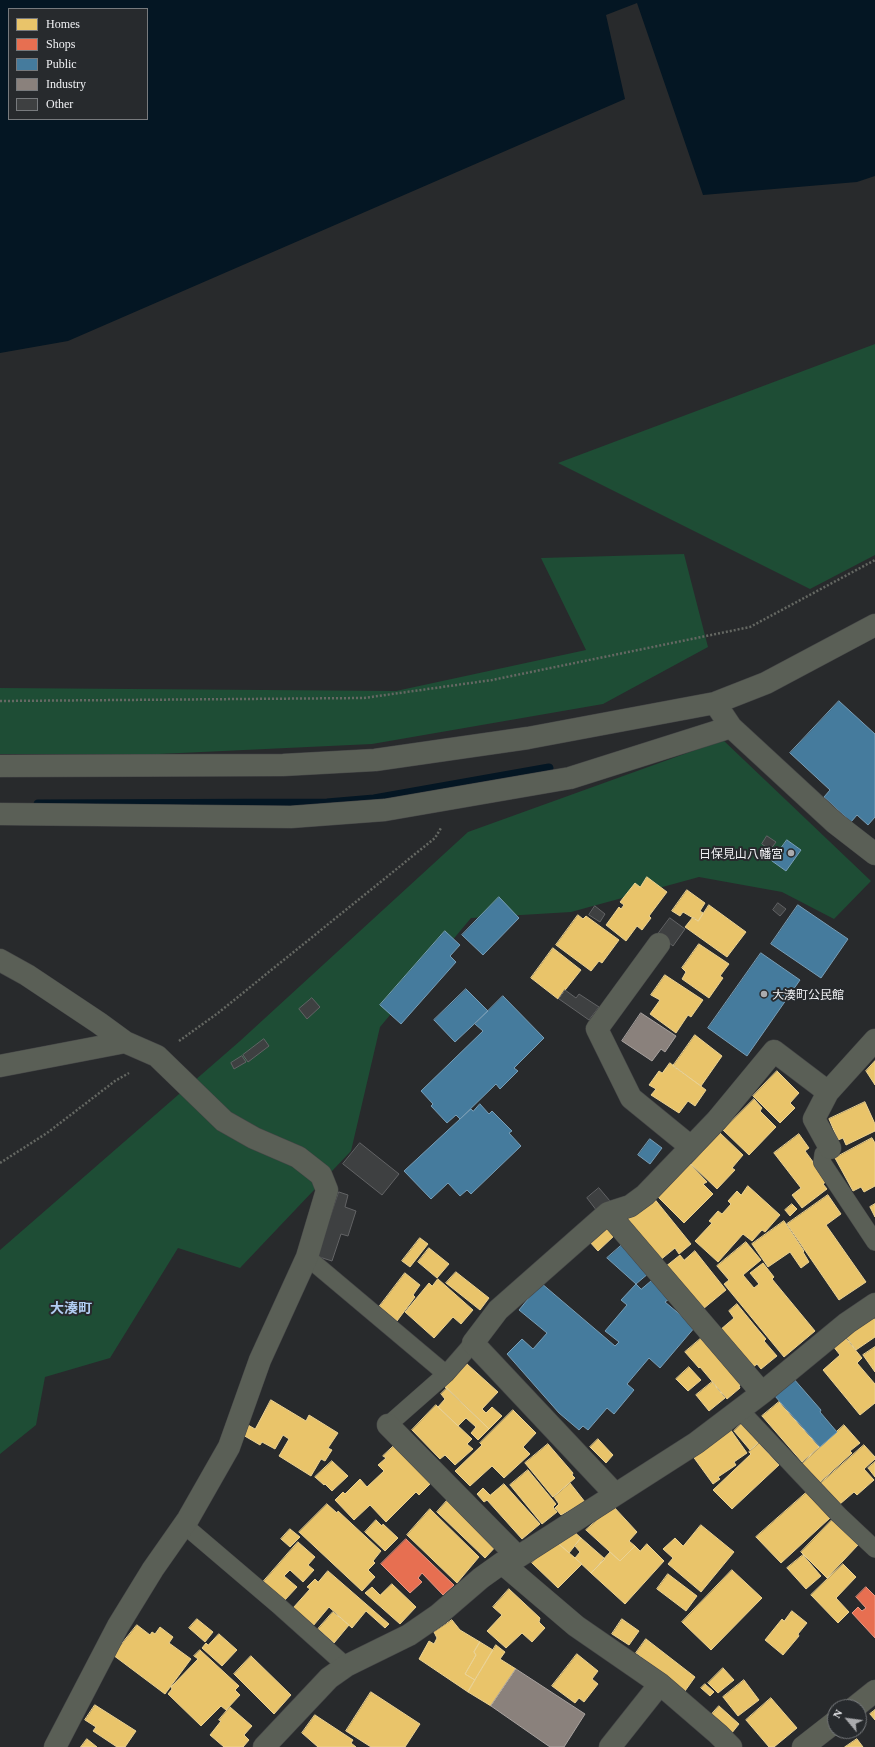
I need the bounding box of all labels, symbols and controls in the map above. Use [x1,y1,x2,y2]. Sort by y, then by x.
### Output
legend [8,8,148,120]
text: Homes [46,17,80,31]
text: Shops [46,37,75,51]
text: Public [46,57,77,71]
text: Industry [46,77,86,91]
text: Other [46,97,73,111]
place label: 日保見山八幡宮 [699,846,783,860]
marker: 日保見山八幡宮 [786,848,796,858]
place label: 大湊町公民館 [772,987,844,1001]
marker: 大湊町公民館 [759,989,769,999]
district label: 大湊町 [50,1300,92,1316]
north arrow [827,1699,867,1739]
text: N [830,1707,845,1720]

